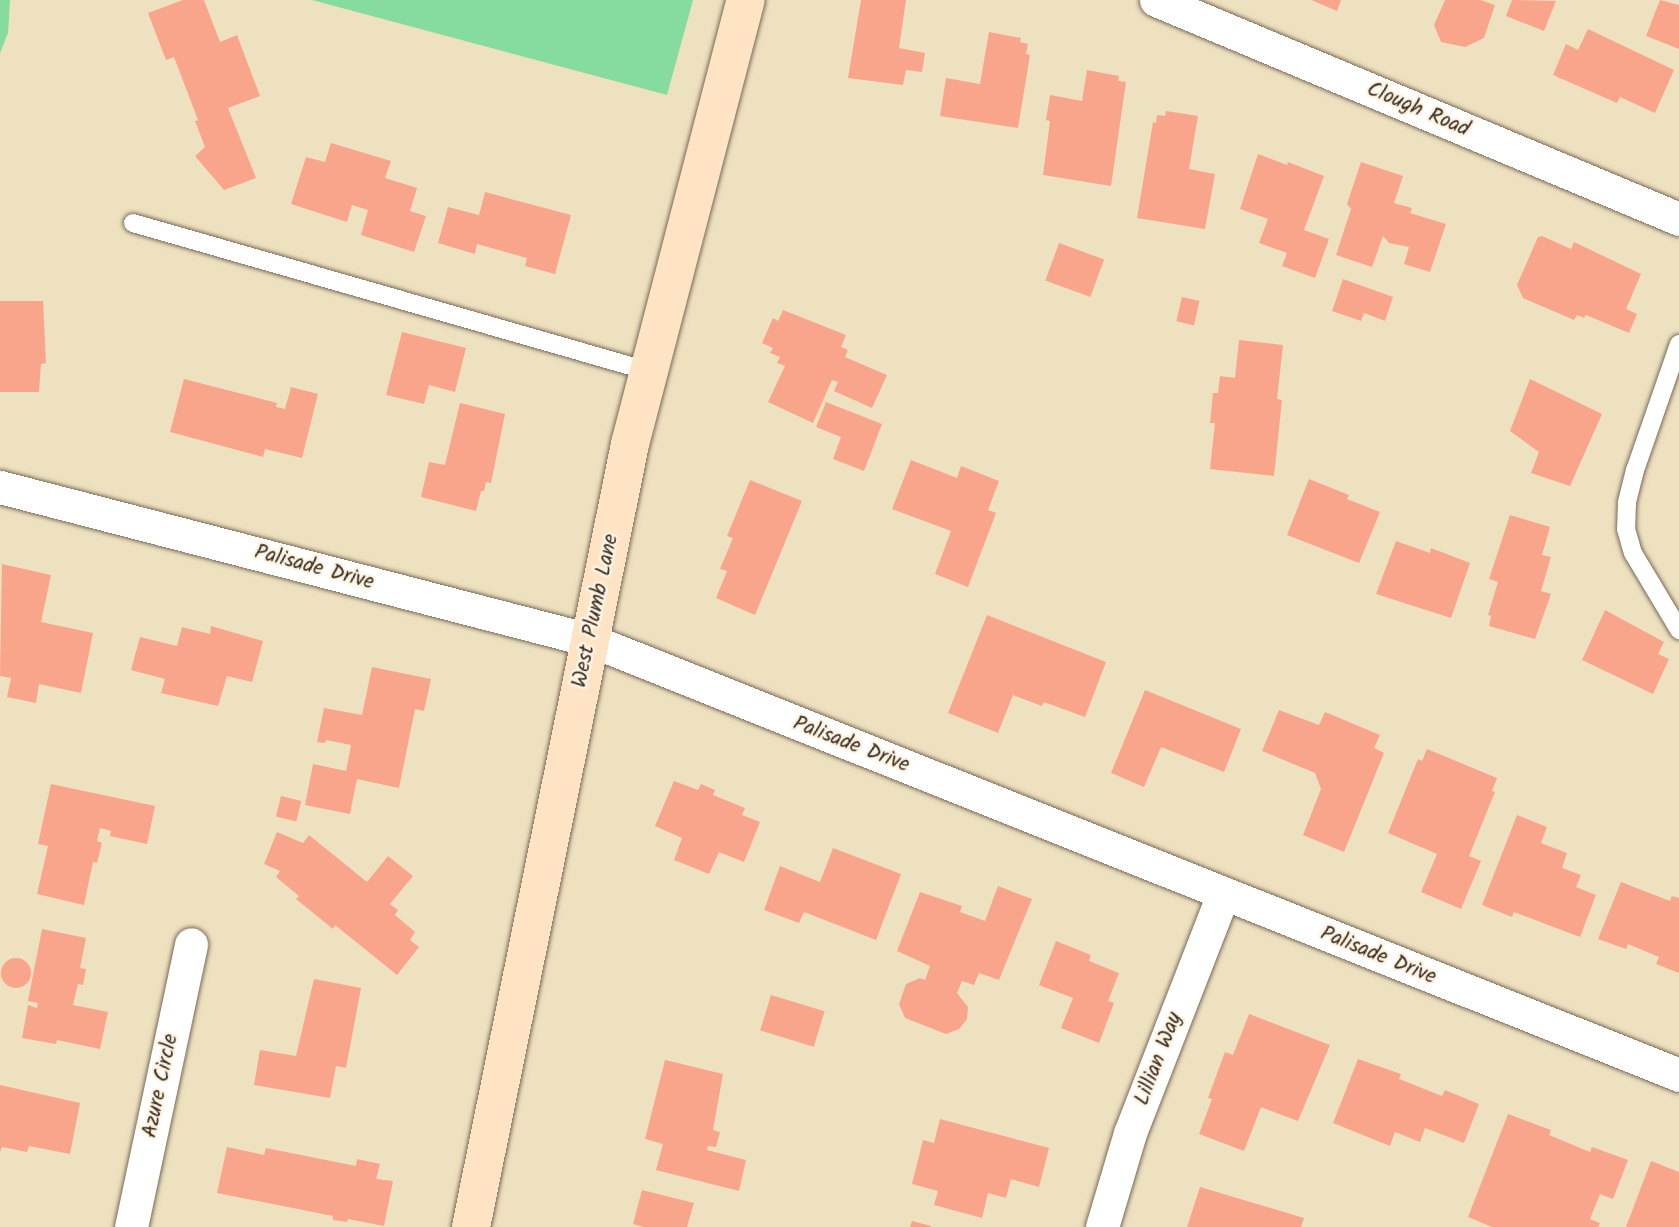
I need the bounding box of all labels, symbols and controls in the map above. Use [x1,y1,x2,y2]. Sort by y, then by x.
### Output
street label: Clough Road [1363,77,1473,143]
street label: West Plumb Lane [567,532,625,690]
street label: Palisade Drive [252,540,376,596]
street label: Palisade Drive [789,711,913,779]
street label: Palisade Drive [1317,921,1439,991]
street label: Lillian Way [1130,1009,1188,1109]
street label: Azure Circle [138,1032,184,1140]

